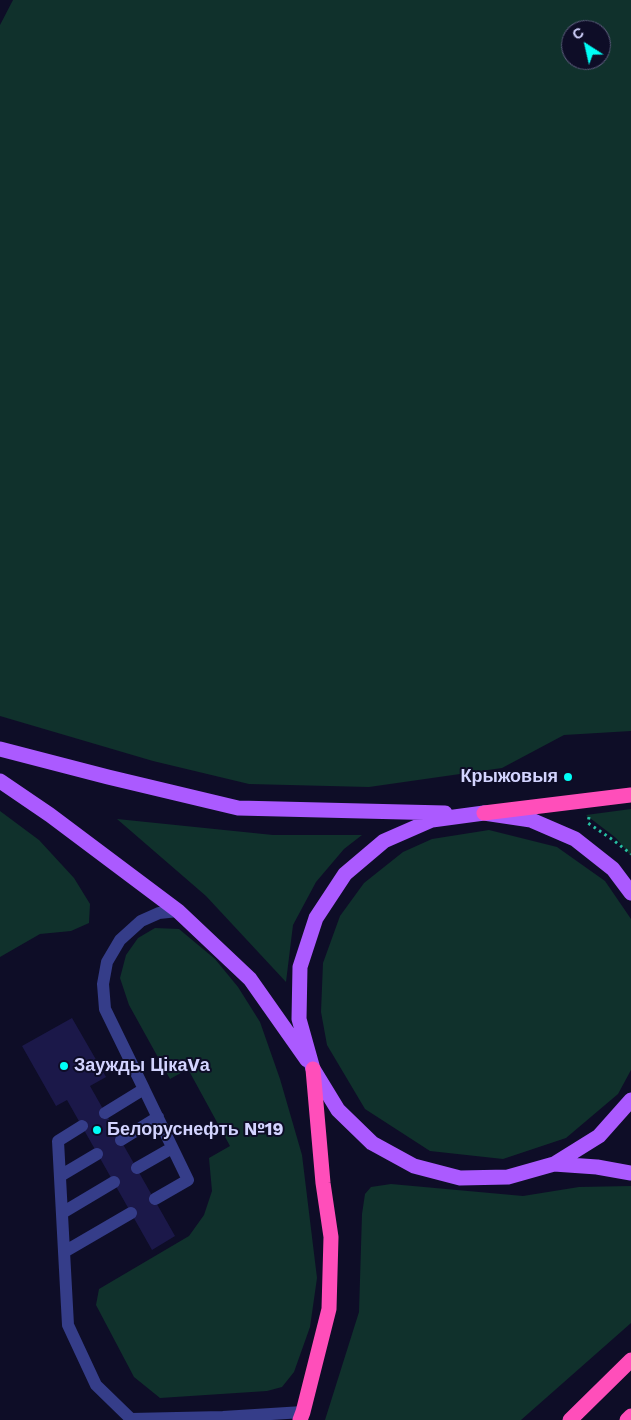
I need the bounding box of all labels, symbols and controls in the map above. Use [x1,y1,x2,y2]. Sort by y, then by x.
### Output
north arrow [561,20,611,70]
text: С [569,24,587,43]
place label: Крыжовыя [460,766,558,788]
marker: Крыжовыя [562,771,574,783]
place label: Заужды ЦікаVа [74,1055,210,1077]
marker: Заужды ЦікаVа [58,1060,70,1072]
place label: Белоруснефть №19 [107,1119,284,1141]
marker: Белоруснефть №19 [91,1124,103,1136]

